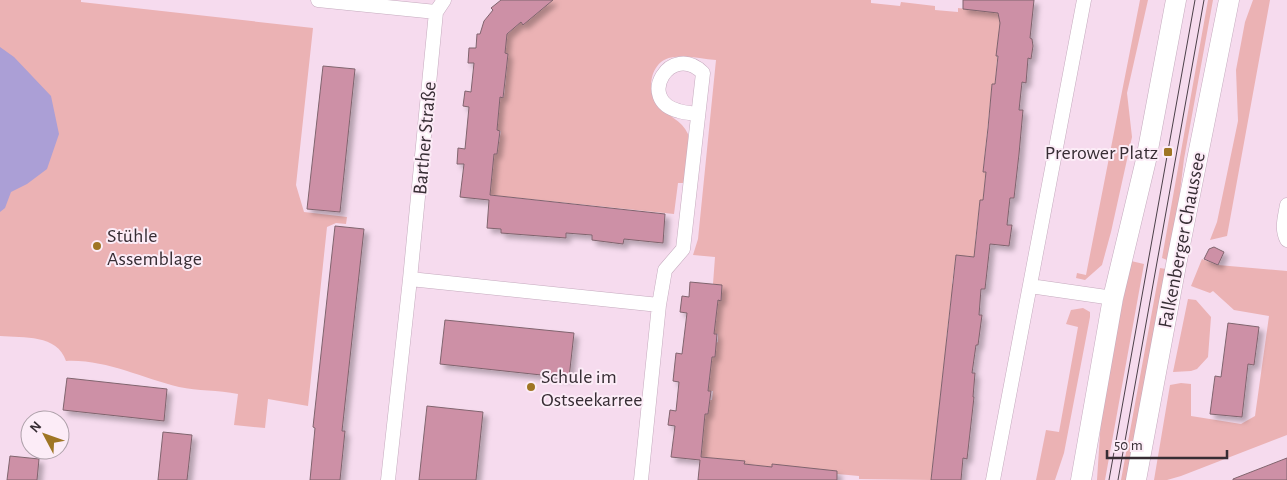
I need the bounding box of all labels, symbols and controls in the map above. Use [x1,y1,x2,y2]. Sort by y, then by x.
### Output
street label: Barther Straße [410,81,440,196]
place label: Prerower Platz [1045,143,1158,163]
marker: Prerower Platz [1162,146,1174,158]
street label: Falkenberger Chaussee [1155,151,1209,330]
place label: Stühle Assemblage [107,226,202,269]
marker: Stühle Assemblage [91,240,103,252]
place label: Schule im Ostseekarree [541,367,642,410]
marker: Schule im Ostseekarree [525,381,537,393]
north arrow [20,410,70,460]
text: N [27,419,44,435]
scale bar [1107,428,1227,460]
text: 50 m [1114,438,1143,453]

